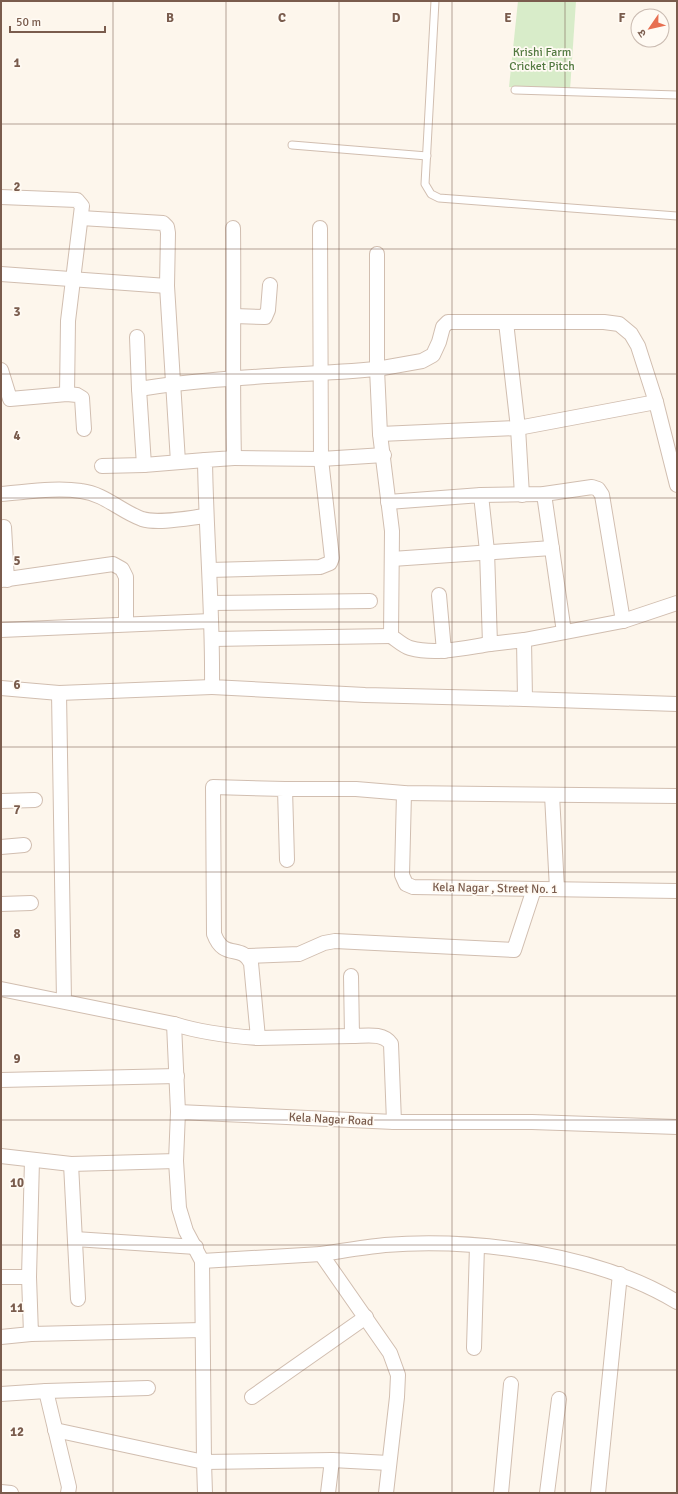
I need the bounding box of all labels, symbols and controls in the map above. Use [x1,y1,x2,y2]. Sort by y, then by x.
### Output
scale bar [10,8,105,34]
north arrow [630,8,670,48]
text: B [166,10,174,26]
text: C [278,10,286,26]
text: D [392,10,401,26]
text: E [504,10,512,26]
text: F [619,10,626,26]
text: 50 m [16,15,41,30]
text: उ [635,27,649,40]
park label: Krishi Farm Cricket Pitch [509,45,575,74]
text: 1 [13,55,21,71]
text: 2 [13,179,21,195]
text: 3 [13,304,21,320]
text: 4 [13,428,21,444]
text: 5 [13,553,21,569]
text: 6 [13,677,21,693]
text: 7 [13,802,21,818]
street label: Kela Nagar , Street No. 1 [432,880,558,897]
text: 8 [13,926,21,942]
text: 9 [13,1051,21,1067]
street label: Kela Nagar Road [288,1110,374,1129]
text: 10 [10,1175,24,1191]
text: 11 [10,1300,24,1316]
text: 12 [10,1424,24,1440]

